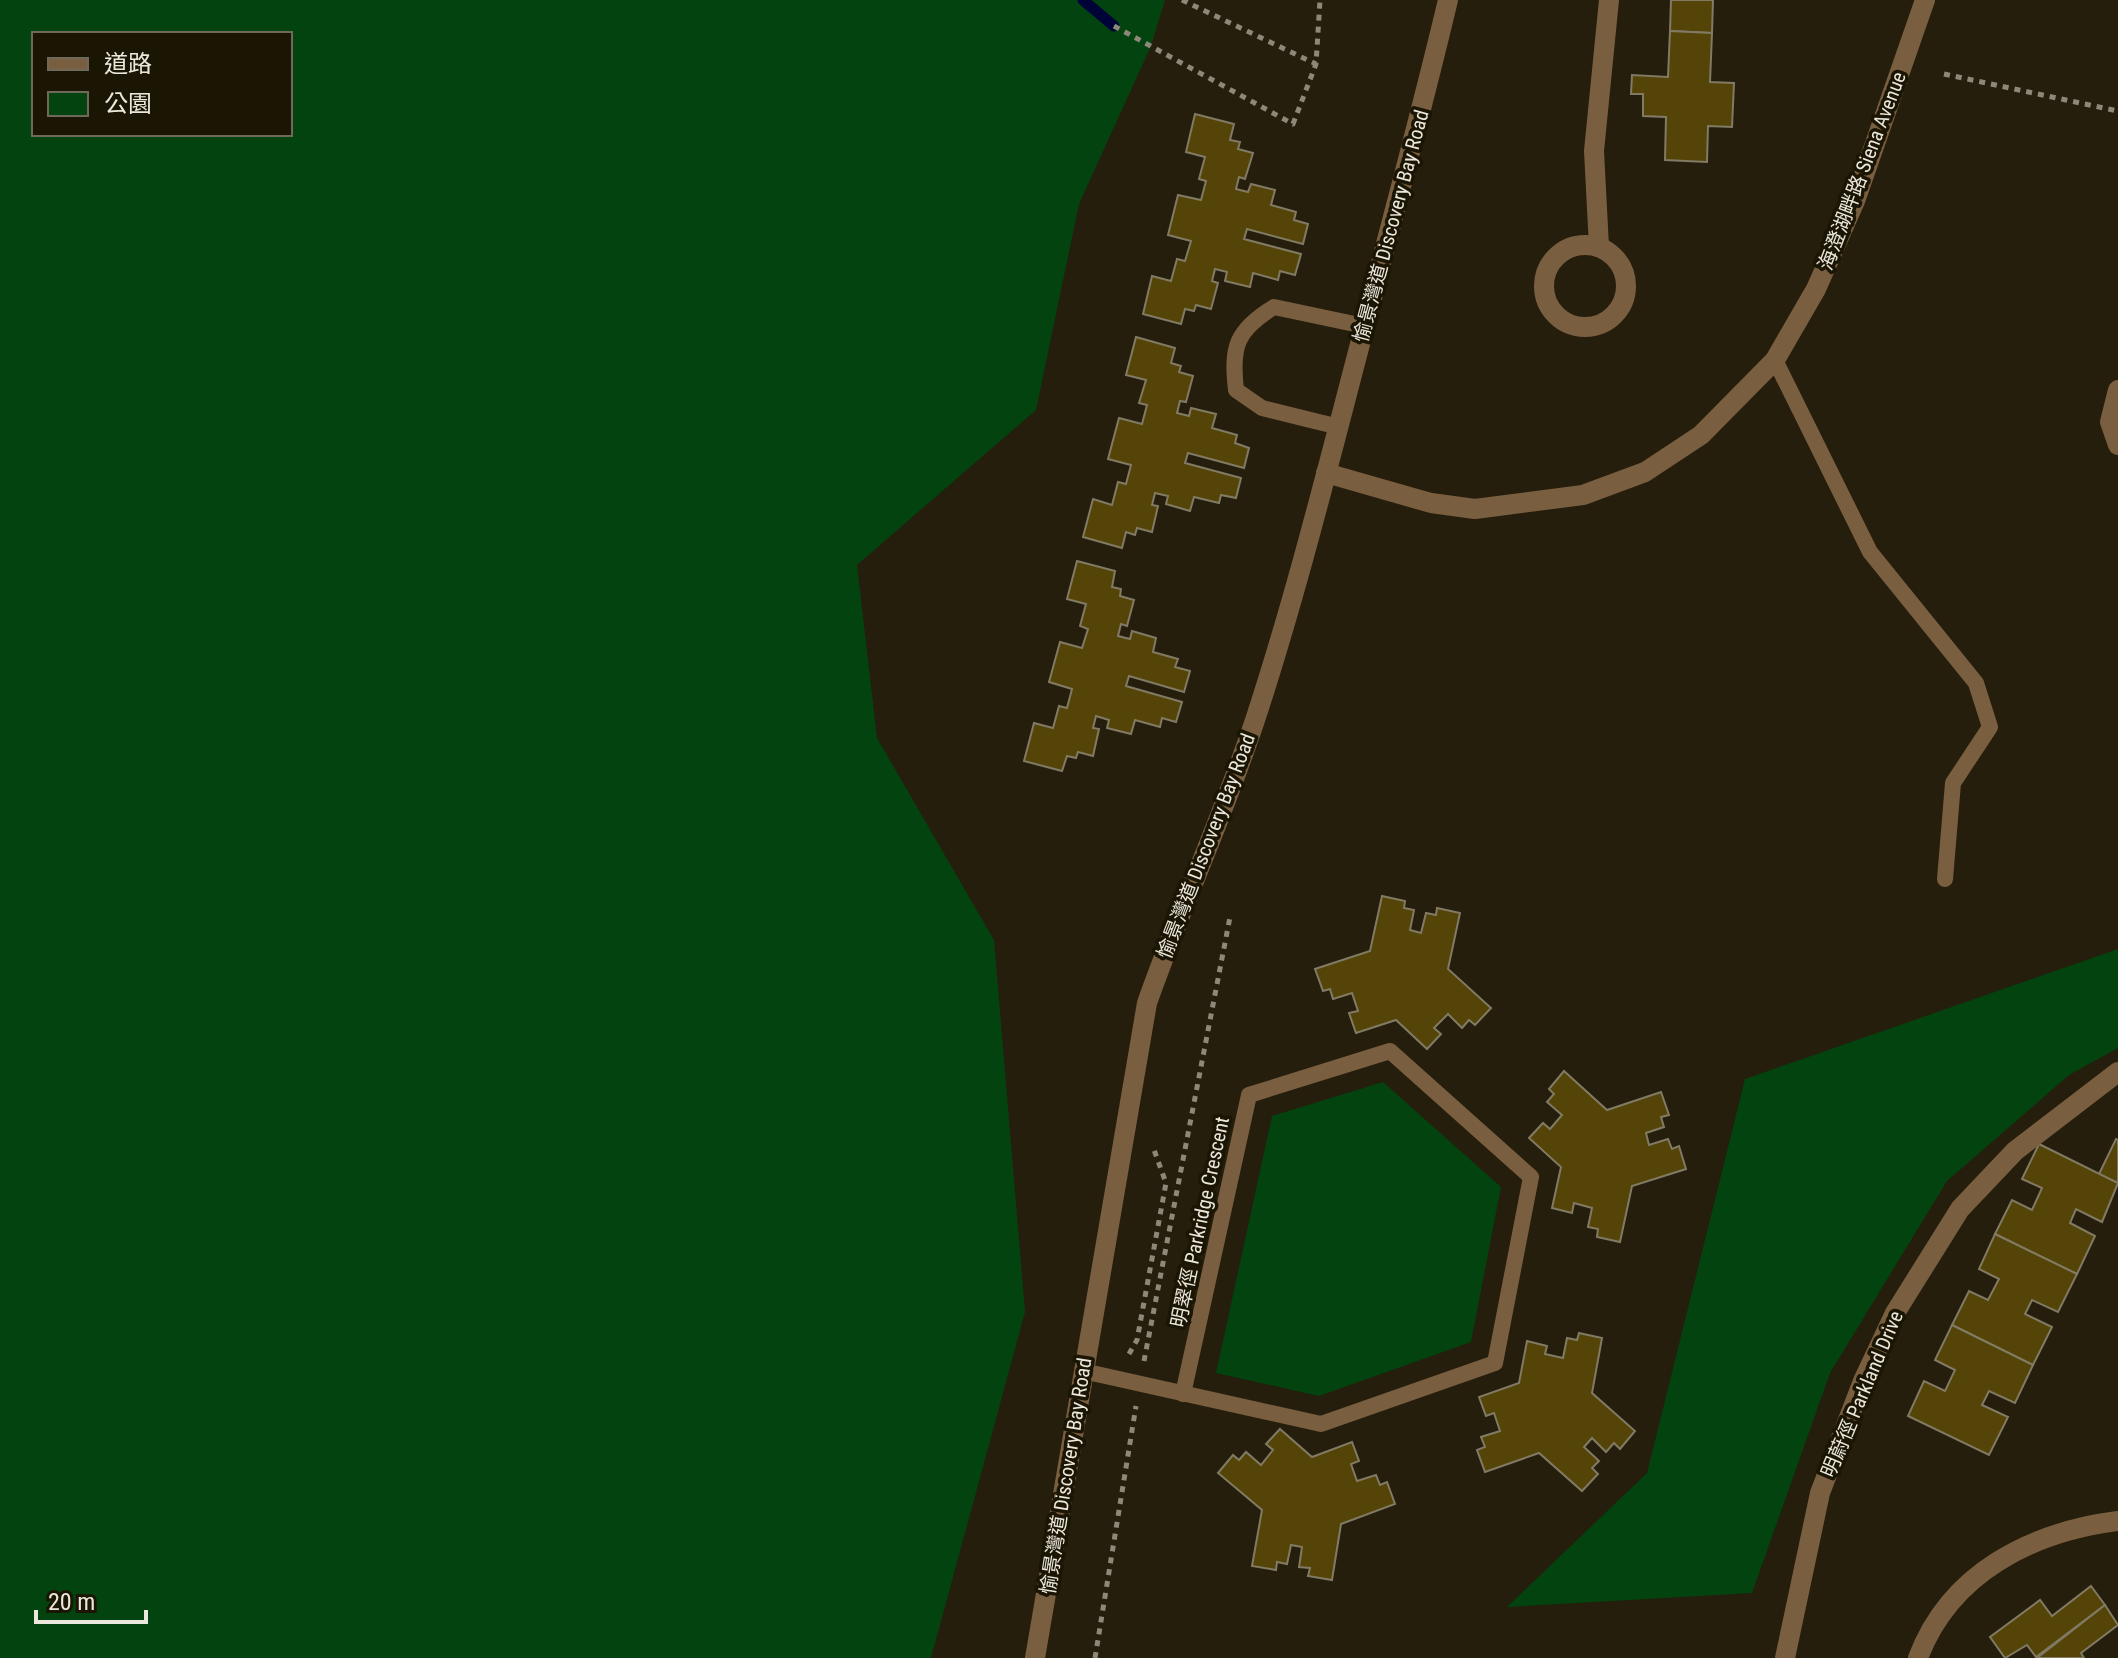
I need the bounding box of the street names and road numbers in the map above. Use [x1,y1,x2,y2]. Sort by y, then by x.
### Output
street label: 海澄湖畔路 Siena Avenue [1813,68,1911,274]
street label: 愉景灣道 Discovery Bay Road [1348,107,1434,345]
street label: 愉景灣道 Discovery Bay Road [1152,730,1260,962]
street label: 明翠徑 Parkridge Crescent [1166,1114,1234,1329]
street label: 明蔚徑 Parkland Drive [1816,1307,1908,1481]
street label: 愉景灣道 Discovery Bay Road [1035,1356,1097,1596]

